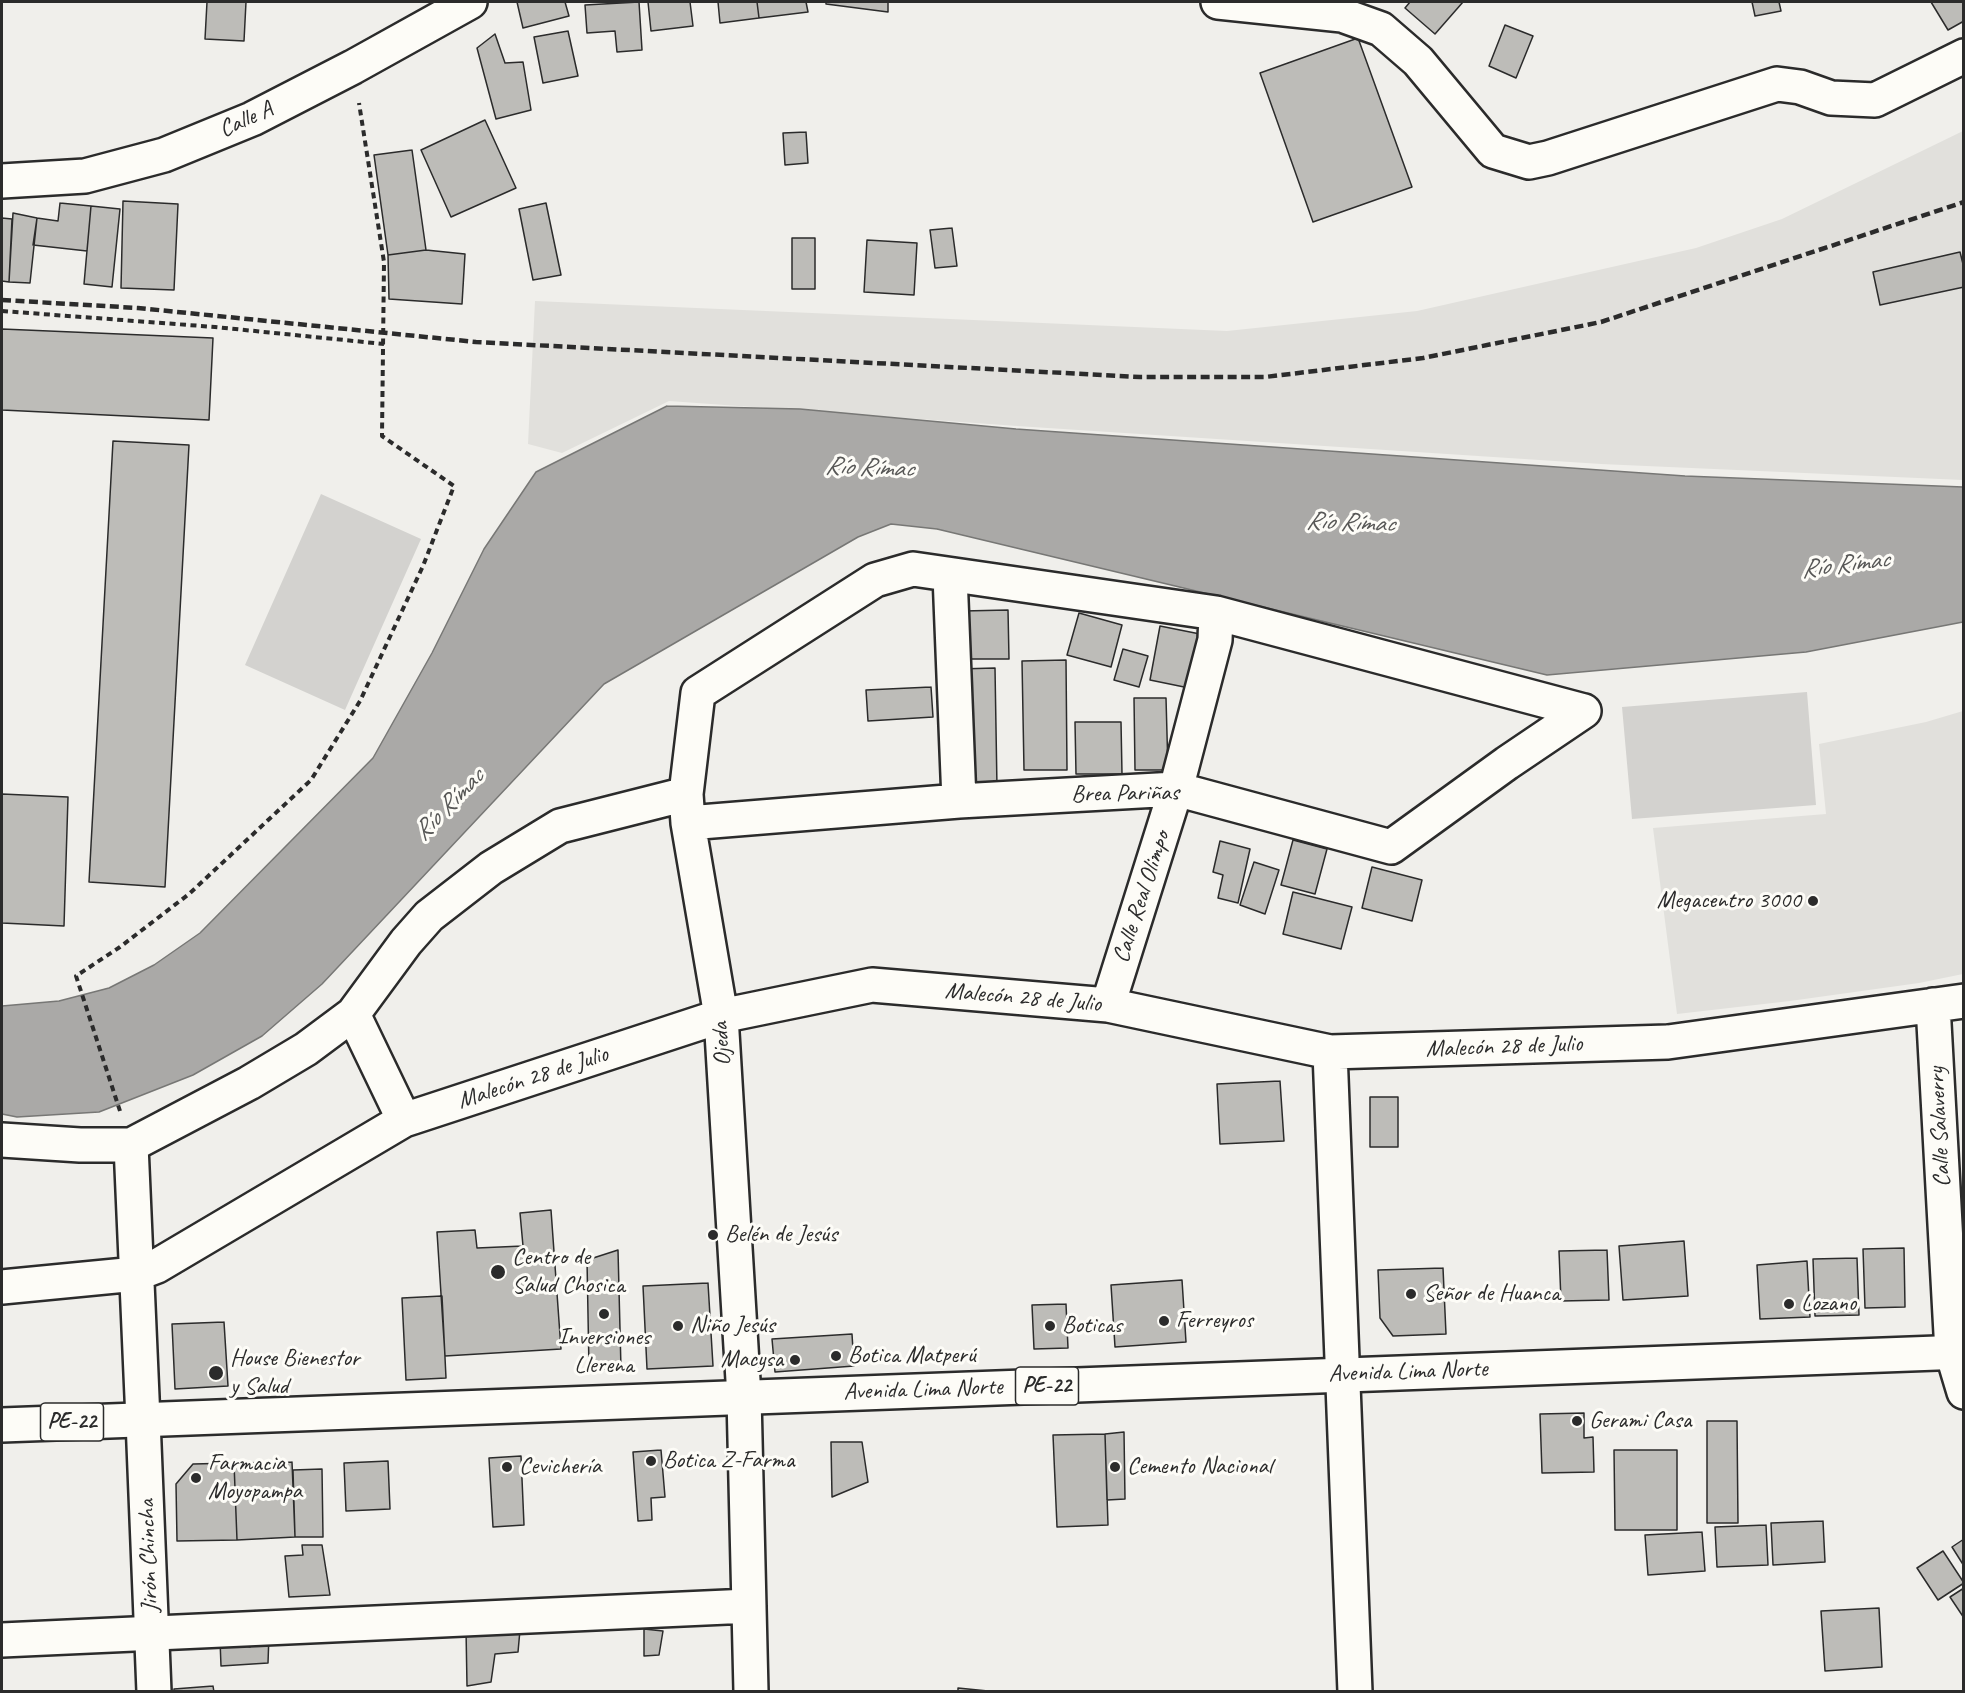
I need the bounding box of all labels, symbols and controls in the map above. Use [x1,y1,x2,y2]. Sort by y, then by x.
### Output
street label: Calle A [215,96,277,144]
water label: Río Rímac [824,451,914,485]
water label: Río Rímac [1305,506,1395,540]
water label: Río Rímac [1799,544,1891,586]
water label: Río Rímac [407,762,491,848]
street label: Brea Pariñas [1071,779,1179,809]
street label: Calle Real Olimpo [1107,828,1177,966]
place label: Megacentro 3000 [1657,887,1801,915]
marker: Megacentro 3000 [1806,894,1820,908]
street label: Malecón 28 de Julio [944,977,1102,1019]
street label: Ojeda [706,1021,738,1067]
street label: Malecón 28 de Julio [1425,1030,1583,1064]
street label: Malecón 28 de Julio [454,1040,612,1116]
street label: Calle Salaverry [1922,1066,1958,1188]
place label: Belén de Jesús [725,1221,837,1249]
marker: Belén de Jesús [706,1228,720,1242]
place label: Centro de Salud Chosica [512,1244,624,1300]
marker: Centro de Salud Chosica [489,1263,507,1281]
place label: Señor de Huanca [1423,1280,1560,1308]
marker: Señor de Huanca [1404,1287,1418,1301]
place label: Lozano [1801,1290,1856,1318]
marker: Lozano [1782,1297,1796,1311]
marker: Inversiones Llerena [597,1307,611,1321]
place label: Ferreyros [1176,1307,1253,1335]
place label: Niño Jesús [690,1312,775,1340]
place label: Boticas [1062,1312,1122,1340]
marker: Ferreyros [1157,1314,1171,1328]
marker: Niño Jesús [671,1319,685,1333]
marker: Boticas [1043,1319,1057,1333]
place label: Inversiones Llerena [558,1324,650,1380]
place label: Botica Matperú [848,1342,976,1370]
place label: House Bienestor y Salud [230,1345,360,1401]
place label: Macysa [721,1346,783,1374]
marker: Botica Matperú [829,1349,843,1363]
marker: Macysa [788,1353,802,1367]
street label: Avenida Lima Norte [1328,1355,1488,1389]
marker: House Bienestor y Salud [207,1364,225,1382]
road number: PE-22 [1016,1367,1078,1405]
street label: Avenida Lima Norte [843,1373,1003,1407]
road number: PE-22 [40,1403,104,1441]
place label: Gerami Casa [1589,1407,1691,1435]
marker: Gerami Casa [1570,1414,1584,1428]
place label: Botica Z-Farma [663,1447,794,1475]
place label: Farmacia Moyopampa [208,1450,302,1506]
place label: Cevichería [519,1453,601,1481]
place label: Cemento Nacional [1127,1453,1272,1481]
marker: Botica Z-Farma [644,1454,658,1468]
marker: Cevichería [500,1460,514,1474]
marker: Cemento Nacional [1108,1460,1122,1474]
marker: Farmacia Moyopampa [189,1471,203,1485]
street label: Jirón Chincha [133,1499,165,1613]

